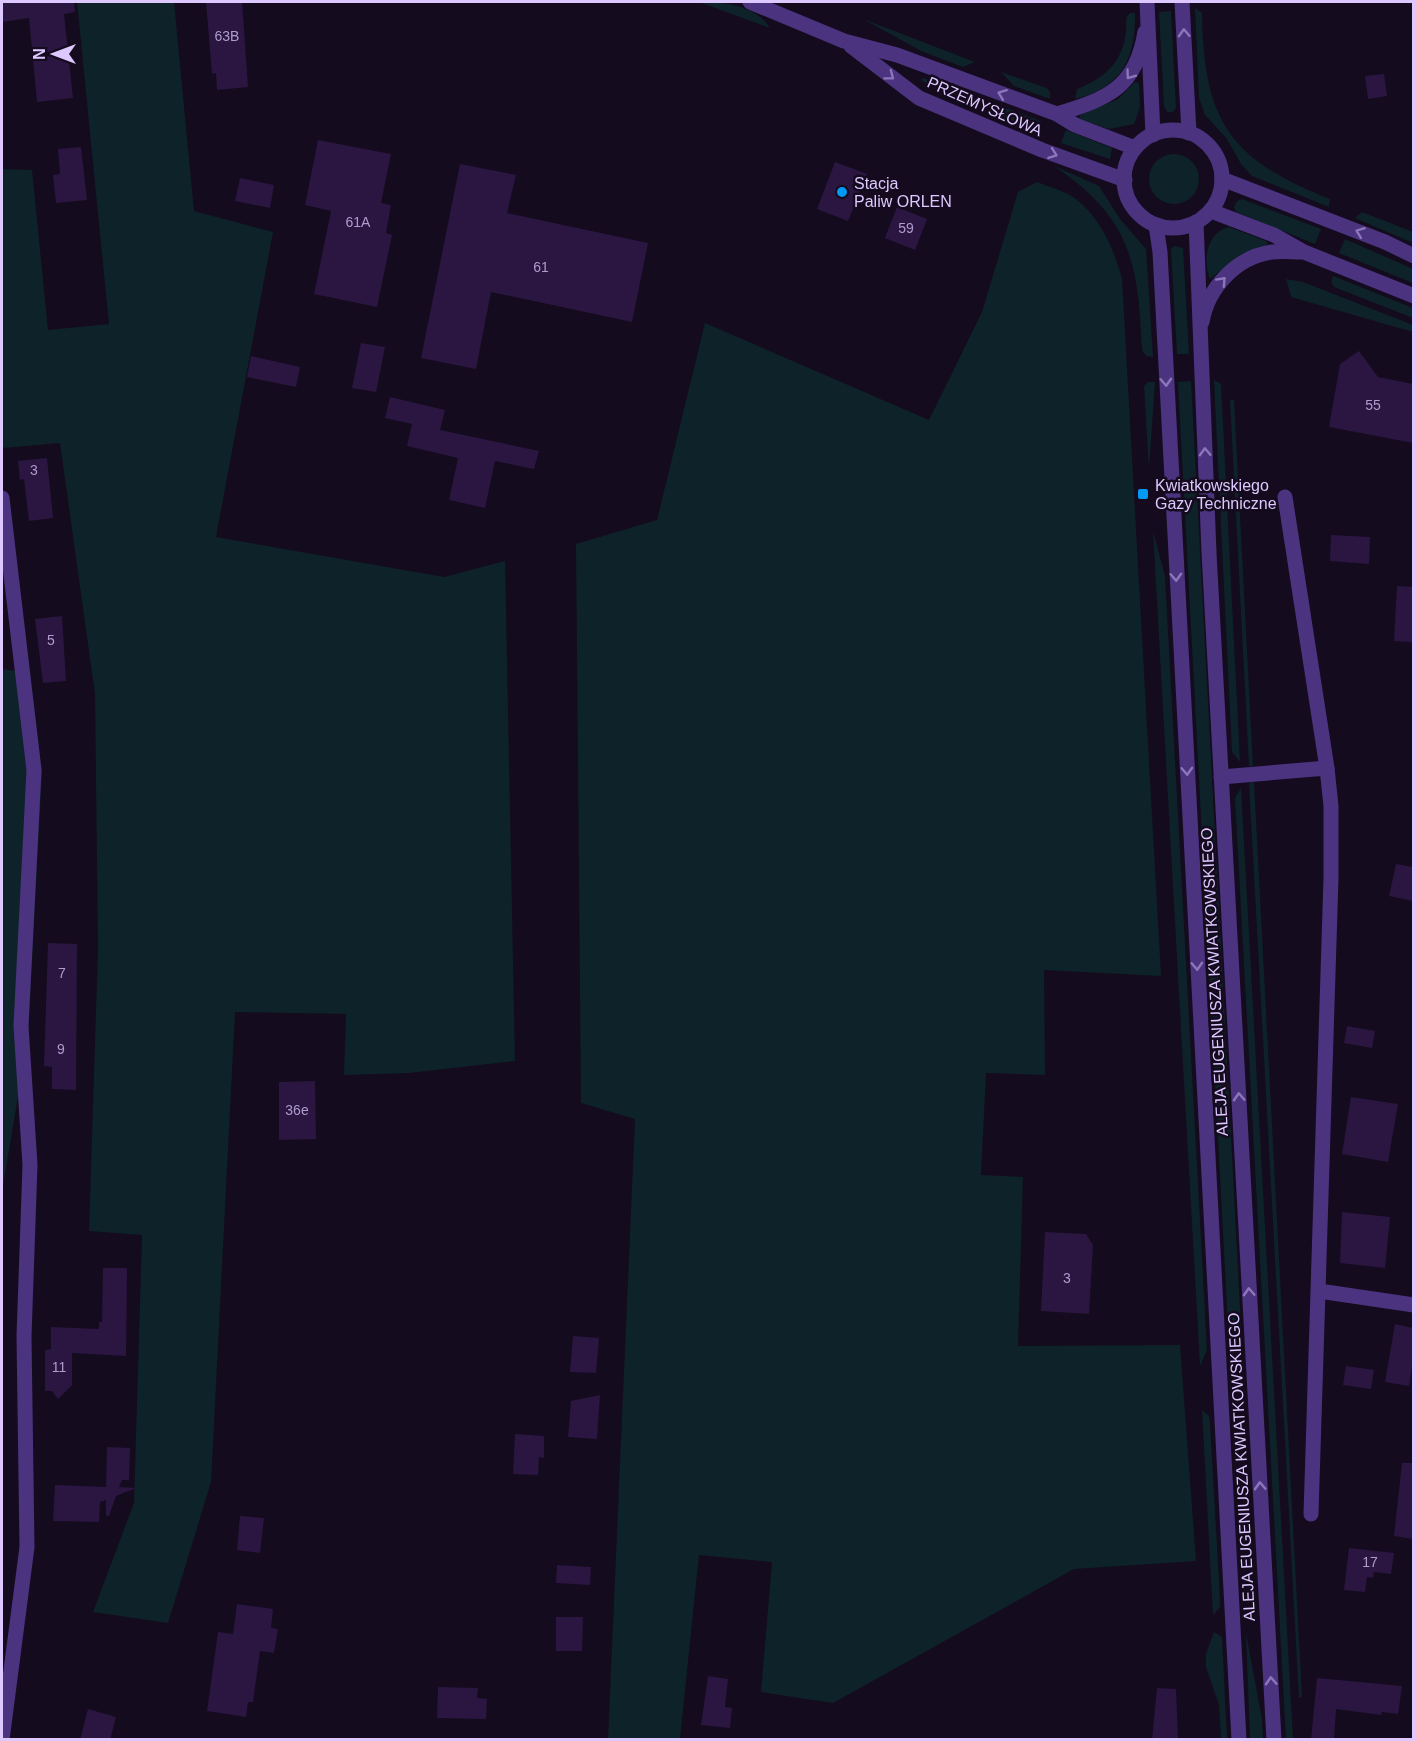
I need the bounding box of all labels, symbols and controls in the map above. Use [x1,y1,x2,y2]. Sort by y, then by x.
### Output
north arrow [24,24,84,84]
house number: 63B [215,28,239,44]
one-way arrow [1177,28,1190,37]
text: N [31,48,48,60]
one-way arrow [1126,68,1137,79]
one-way arrow [884,69,895,80]
street label: PRZEMYSŁOWA [925,73,1045,140]
one-way arrow [997,89,1008,101]
one-way arrow [1047,147,1058,159]
place label: Stacja Paliw ORLEN [854,175,952,210]
marker: Stacja Paliw ORLEN [835,185,849,199]
house number: 61A [346,214,371,230]
house number: 59 [898,220,914,236]
one-way arrow [1355,227,1366,239]
house number: 61 [533,259,549,275]
one-way arrow [1215,277,1226,287]
one-way arrow [1159,377,1172,386]
house number: 55 [1365,397,1381,413]
one-way arrow [1198,448,1211,457]
house number: 3 [30,462,38,478]
place label: Kwiatkowskiego Gazy Techniczne [1155,477,1277,512]
marker: Kwiatkowskiego Gazy Techniczne [1136,487,1150,501]
one-way arrow [1169,572,1182,581]
house number: 5 [47,632,55,648]
one-way arrow [1180,767,1193,776]
street label: ALEJA EUGENIUSZA KWIATKOWSKIEGO [1198,827,1231,1137]
one-way arrow [1191,961,1204,970]
house number: 7 [58,965,66,981]
house number: 9 [57,1041,65,1057]
one-way arrow [1232,1092,1245,1101]
house number: 36e [285,1102,309,1118]
house number: 3 [1063,1270,1071,1286]
one-way arrow [1243,1287,1256,1296]
street label: ALEJA EUGENIUSZA KWIATKOWSKIEGO [1225,1312,1258,1622]
house number: 11 [52,1359,66,1375]
one-way arrow [1254,1482,1267,1491]
house number: 17 [1362,1554,1378,1570]
one-way arrow [1264,1677,1277,1686]

